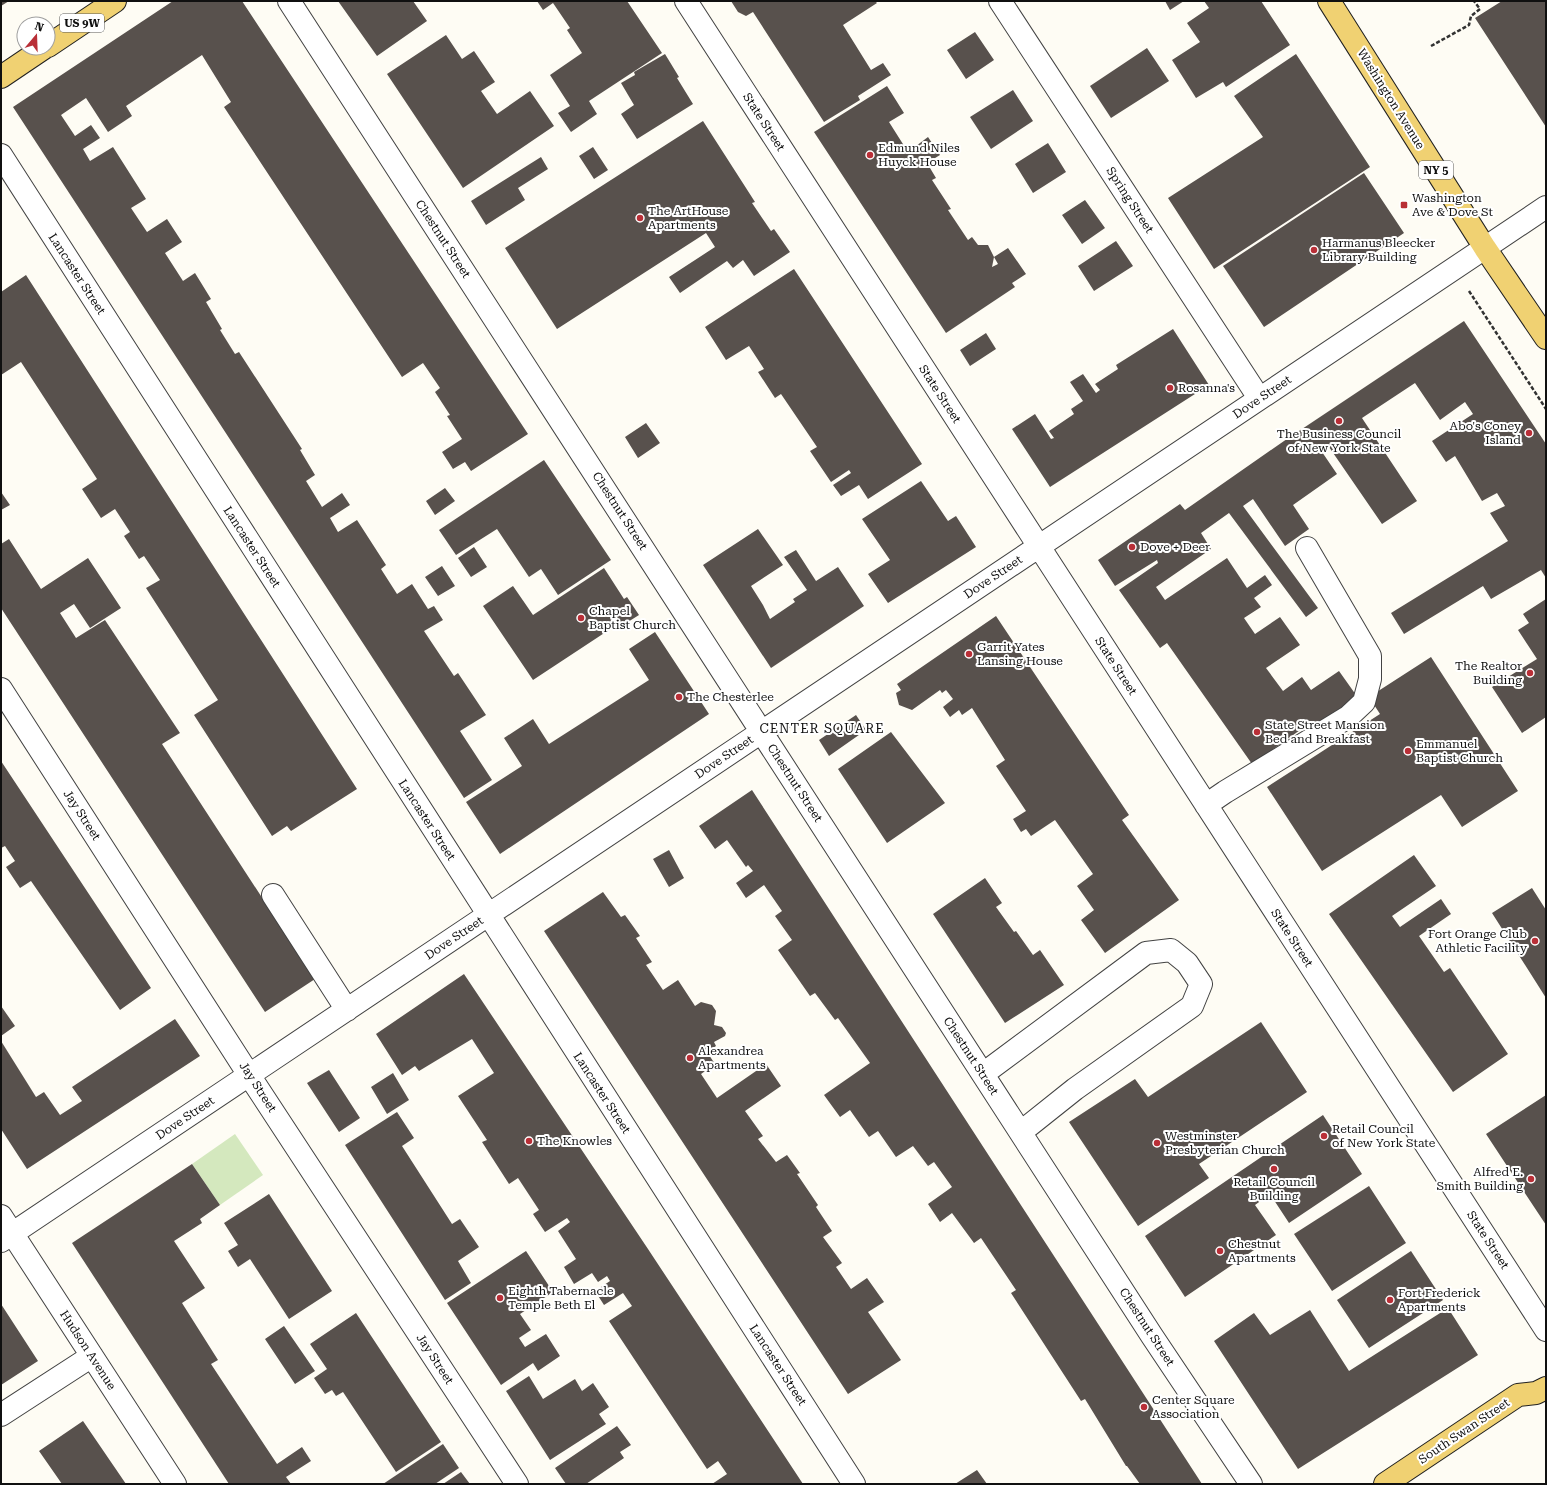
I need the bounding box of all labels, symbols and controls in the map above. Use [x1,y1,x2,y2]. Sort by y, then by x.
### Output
road number: US 9W [60,14,104,32]
north arrow [16,16,56,56]
text: N [33,19,46,35]
street label: Washington Avenue [1354,46,1428,152]
street label: State Street [740,90,788,154]
place label: Edmund Niles Huyck House [878,141,960,169]
marker: Edmund Niles Huyck House [865,150,875,160]
road number: NY 5 [1419,161,1453,179]
street label: Spring Street [1103,164,1157,236]
place label: Washington Ave & Dove St [1412,191,1494,219]
street label: Chestnut Street [413,197,474,281]
marker: Washington Ave & Dove St [1399,200,1409,210]
place label: The ArtHouse Apartments [648,204,729,232]
marker: The ArtHouse Apartments [635,213,645,223]
street label: Lancaster Street [46,231,109,318]
place label: Harmanus Bleecker Library Building [1322,236,1435,264]
marker: Harmanus Bleecker Library Building [1309,245,1319,255]
street label: State Street [916,362,964,426]
street label: Dove Street [1230,372,1294,422]
place label: Rosanna's [1178,381,1235,395]
marker: Rosanna's [1165,383,1175,393]
marker: The Business Council of New York State [1334,416,1344,426]
place label: Abo's Coney Island [1449,419,1522,447]
place label: The Business Council of New York State [1277,427,1402,455]
marker: Abo's Coney Island [1524,428,1534,438]
street label: Chestnut Street [590,469,651,553]
street label: Lancaster Street [221,504,284,591]
place label: Dove + Deer [1140,540,1210,554]
marker: Dove + Deer [1127,542,1137,552]
street label: Dove Street [961,552,1025,602]
place label: Chapel Baptist Church [589,604,676,632]
marker: Chapel Baptist Church [576,613,586,623]
street label: State Street [1092,634,1140,698]
place label: Garrit Yates Lansing House [977,640,1063,668]
marker: Garrit Yates Lansing House [964,649,974,659]
place label: The Realtor Building [1455,659,1522,687]
marker: The Realtor Building [1525,668,1535,678]
place label: The Chesterlee [687,690,774,704]
marker: The Chesterlee [674,692,684,702]
place label: State Street Mansion Bed and Breakfast [1265,718,1385,746]
district label: CENTER SQUARE [759,721,885,736]
marker: State Street Mansion Bed and Breakfast [1252,727,1262,737]
street label: Dove Street [692,732,756,782]
place label: Emmanuel Baptist Church [1416,737,1503,765]
street label: Chestnut Street [765,741,826,825]
marker: Emmanuel Baptist Church [1403,746,1413,756]
street label: Lancaster Street [396,777,459,864]
street label: Jay Street [61,787,104,843]
street label: State Street [1268,906,1316,970]
street label: Dove Street [422,913,486,963]
place label: Fort Orange Club Athletic Facility [1428,927,1528,955]
marker: Fort Orange Club Athletic Facility [1530,936,1540,946]
street label: Chestnut Street [941,1014,1002,1098]
place label: Alexandrea Apartments [698,1044,766,1072]
street label: Lancaster Street [571,1050,634,1137]
marker: Alexandrea Apartments [685,1053,695,1063]
street label: Jay Street [237,1059,280,1115]
street label: Dove Street [153,1093,217,1143]
place label: Retail Council of New York State [1332,1122,1436,1150]
place label: Westminster Presbyterian Church [1165,1129,1285,1157]
marker: Retail Council of New York State [1319,1131,1329,1141]
place label: The Knowles [537,1134,612,1148]
marker: The Knowles [524,1136,534,1146]
marker: Westminster Presbyterian Church [1152,1138,1162,1148]
marker: Retail Council Building [1269,1164,1279,1174]
place label: Alfred E. Smith Building [1436,1165,1523,1193]
marker: Alfred E. Smith Building [1526,1174,1536,1184]
place label: Retail Council Building [1233,1175,1315,1203]
street label: State Street [1464,1208,1512,1272]
place label: Chestnut Apartments [1228,1237,1296,1265]
marker: Chestnut Apartments [1215,1246,1225,1256]
place label: Eighth Tabernacle Temple Beth El [508,1284,614,1312]
street label: Chestnut Street [1117,1285,1178,1369]
place label: Fort Frederick Apartments [1398,1286,1481,1314]
marker: Eighth Tabernacle Temple Beth El [495,1293,505,1303]
marker: Fort Frederick Apartments [1385,1295,1395,1305]
street label: Hudson Avenue [57,1308,119,1393]
street label: Lancaster Street [747,1322,810,1409]
street label: Jay Street [414,1331,457,1387]
place label: Center Square Association [1152,1393,1235,1421]
street label: South Swan Street [1416,1395,1513,1467]
marker: Center Square Association [1139,1402,1149,1412]

